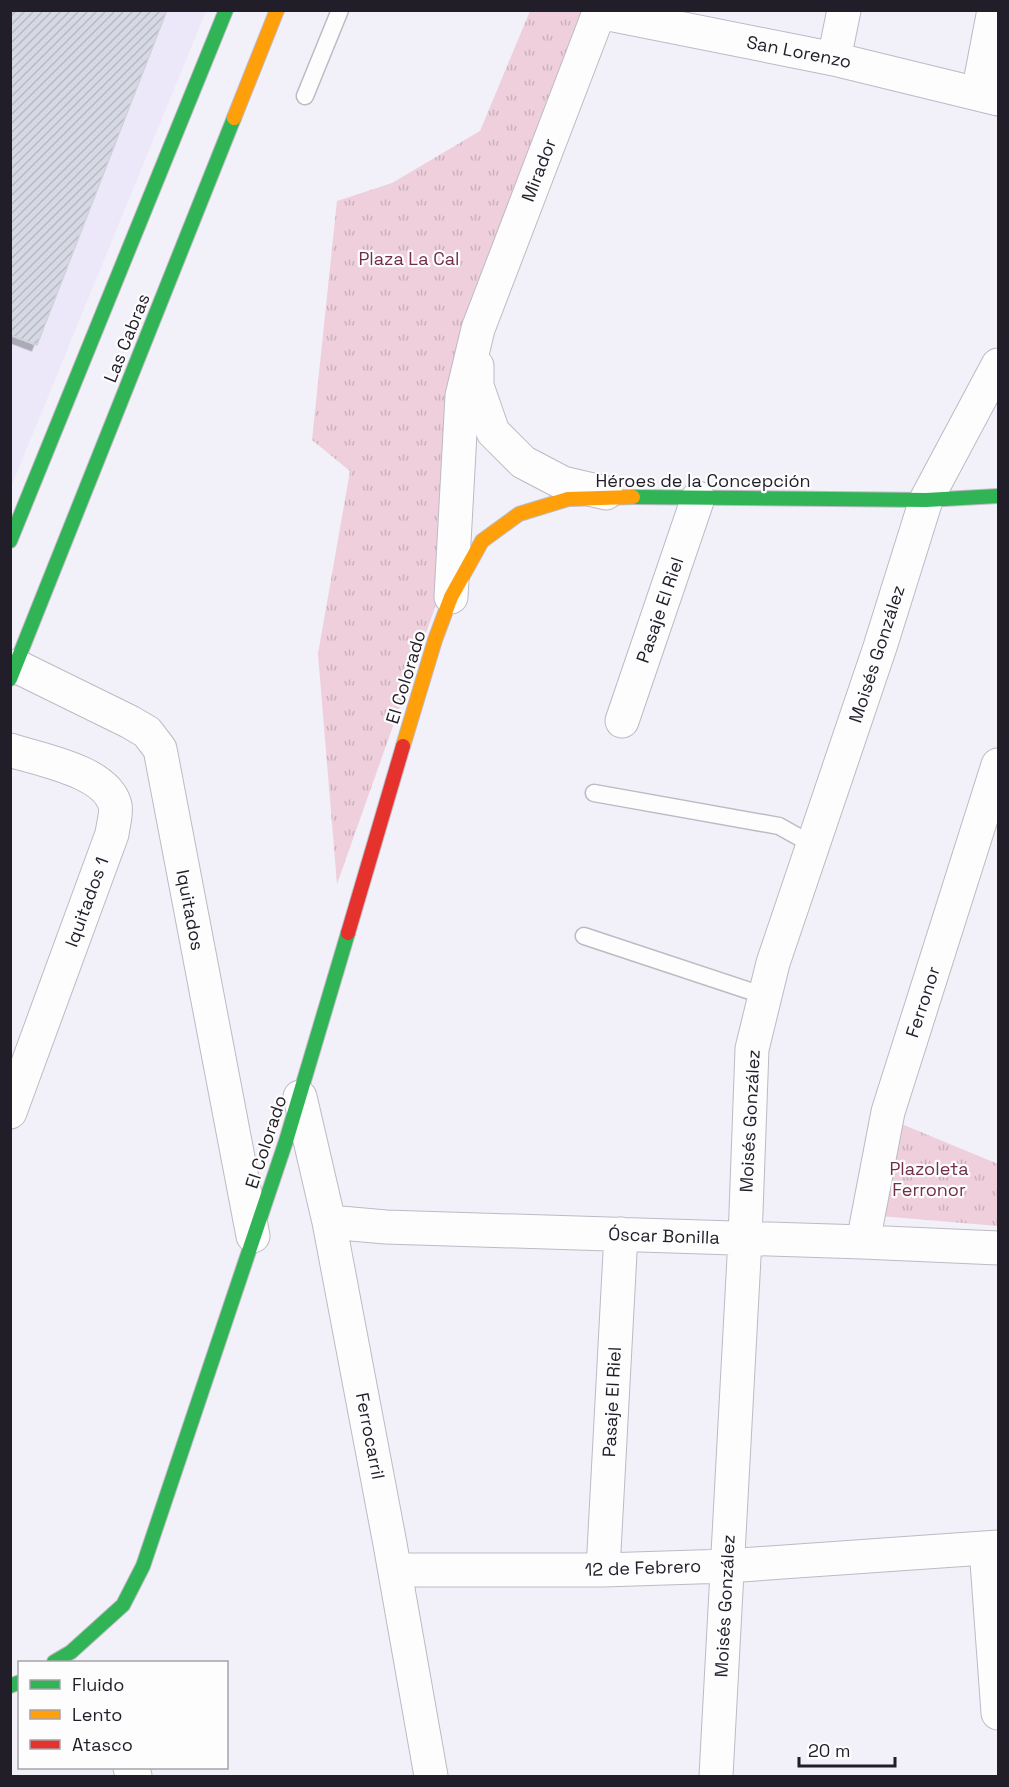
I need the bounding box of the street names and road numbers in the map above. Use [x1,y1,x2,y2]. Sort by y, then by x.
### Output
street label: San Lorenzo [745,30,853,73]
street label: Mirador [516,135,561,205]
street label: Las Cabras [98,290,155,386]
street label: Héroes de la Concepción [595,469,811,492]
street label: Pasaje El Riel [631,554,688,666]
street label: Moisés González [843,582,910,725]
street label: El Colorado [380,627,431,726]
street label: Iquitados 1 [60,854,113,950]
street label: Iquitados [171,867,210,952]
street label: Ferronor [900,963,945,1040]
street label: Moisés González [734,1049,765,1193]
street label: El Colorado [240,1092,291,1191]
street label: Óscar Bonilla [608,1222,720,1249]
street label: Pasaje El Riel [597,1346,626,1458]
street label: Ferrocarril [351,1390,390,1481]
street label: Moisés González [709,1534,740,1678]
street label: 12 de Febrero [584,1554,702,1581]

